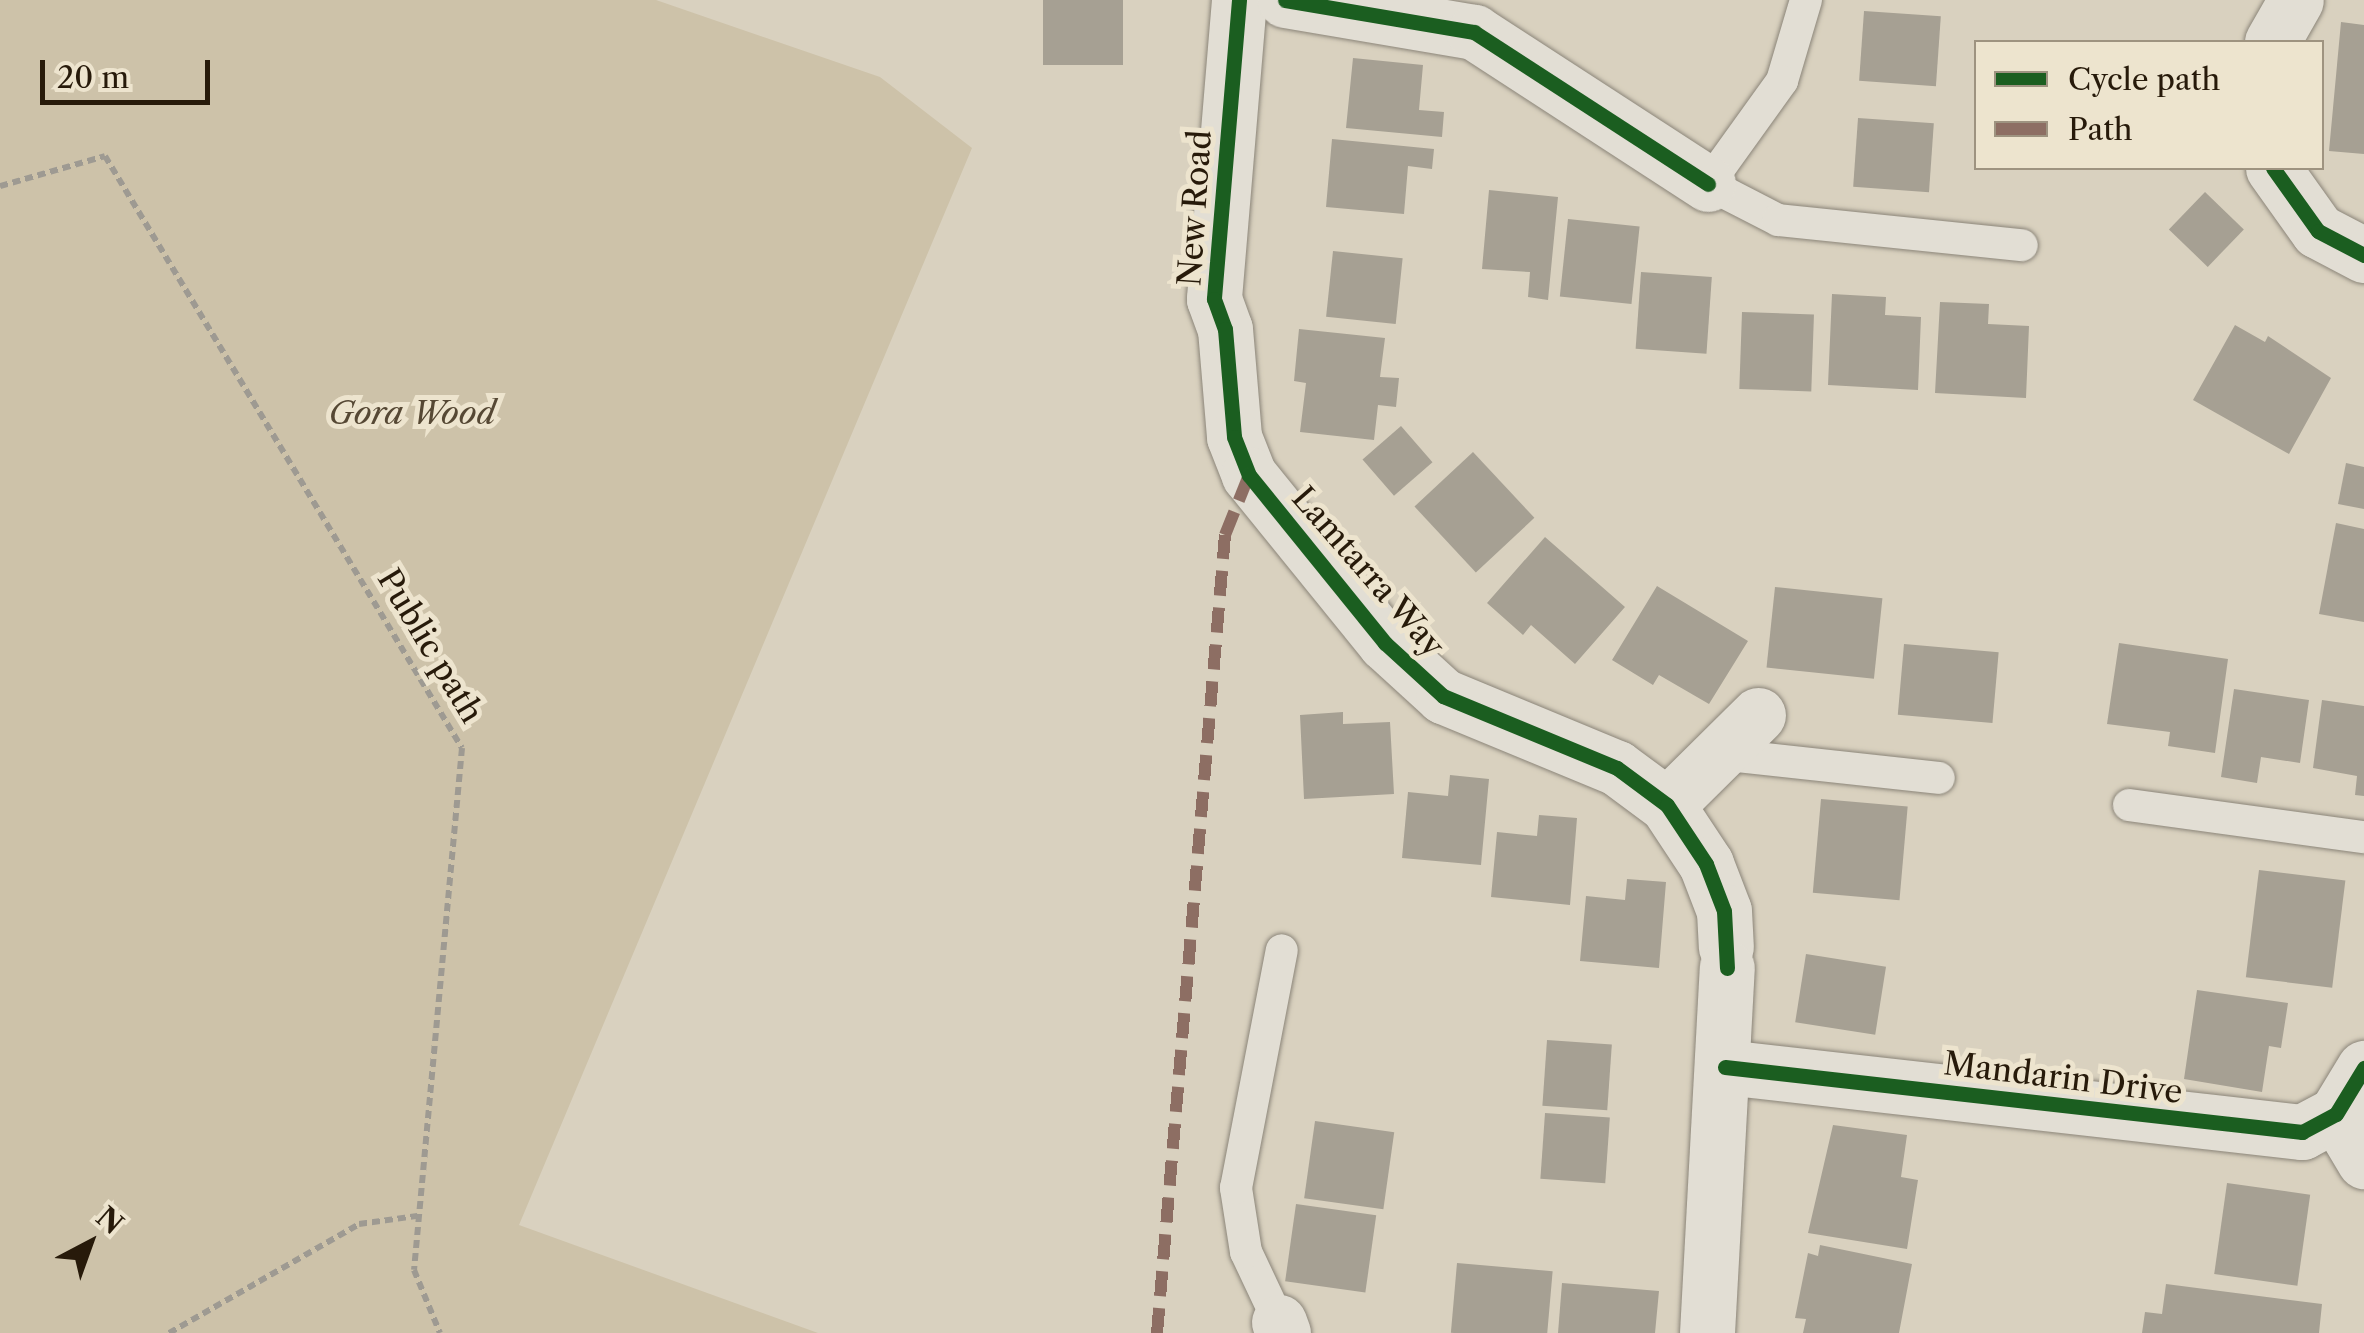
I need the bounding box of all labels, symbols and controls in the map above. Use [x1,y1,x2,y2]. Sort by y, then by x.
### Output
scale bar [45,40,215,102]
legend [1974,40,2324,170]
text: 20 m [57,59,129,96]
text: Cycle path [2068,61,2220,98]
text: Path [2068,111,2133,148]
street label: New Road [1170,128,1220,288]
park label: Gora Wood [329,394,495,432]
street label: Lamtarra Way [1283,479,1453,665]
street label: Public path [369,562,491,730]
street label: Mandarin Drive [1941,1044,2185,1112]
north arrow [40,1193,140,1293]
text: N [89,1200,130,1241]

